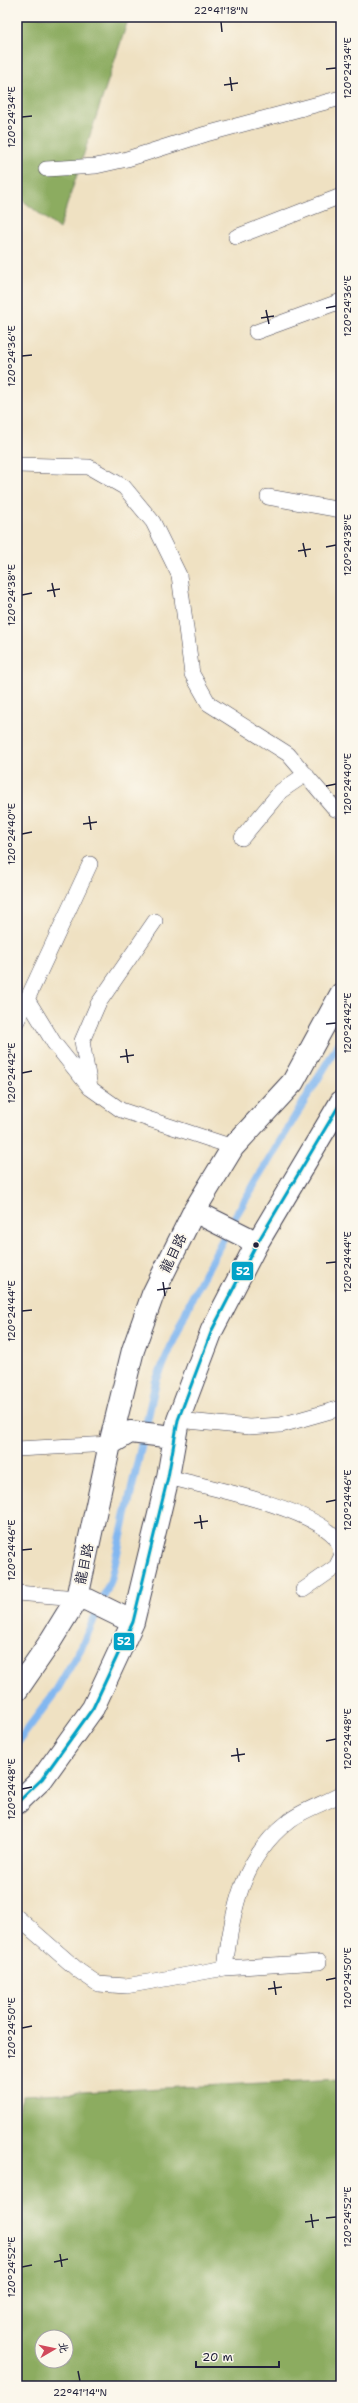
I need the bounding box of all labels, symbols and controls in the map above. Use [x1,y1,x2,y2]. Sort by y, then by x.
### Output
text: 22°41'18"N [194,4,248,17]
text: 120°24'34"E [341,37,354,99]
text: 120°24'34"E [5,86,18,148]
text: 120°24'36"E [341,275,354,337]
text: 120°24'36"E [5,325,18,387]
text: 120°24'38"E [341,514,354,576]
text: 120°24'38"E [5,564,18,626]
text: 120°24'40"E [341,753,354,815]
text: 120°24'40"E [5,803,18,865]
text: 120°24'42"E [341,992,354,1054]
text: 120°24'42"E [5,1042,18,1104]
street label: 龍目路 [156,1230,190,1276]
text: 120°24'44"E [341,1231,354,1293]
unlabelled marker [251,1240,261,1250]
line badge: 52 [231,1261,254,1281]
text: 52 [236,1264,250,1279]
text: 120°24'44"E [5,1280,18,1342]
text: 120°24'46"E [341,1469,354,1531]
text: 120°24'46"E [5,1519,18,1581]
street label: 龍目路 [71,1542,97,1586]
line badge: 52 [113,1632,135,1651]
text: 52 [117,1634,131,1649]
text: 120°24'48"E [341,1708,354,1770]
text: 120°24'48"E [5,1758,18,1820]
text: 120°24'50"E [341,1947,354,2009]
text: 120°24'50"E [5,1997,18,2059]
text: 120°24'52"E [341,2187,354,2247]
text: 120°24'52"E [5,2237,18,2297]
north arrow [34,2329,74,2369]
text: 北 [55,2341,72,2354]
scale bar [196,2343,279,2369]
text: 20 m [202,2349,233,2365]
text: 22°41'14"N [53,2386,107,2399]

